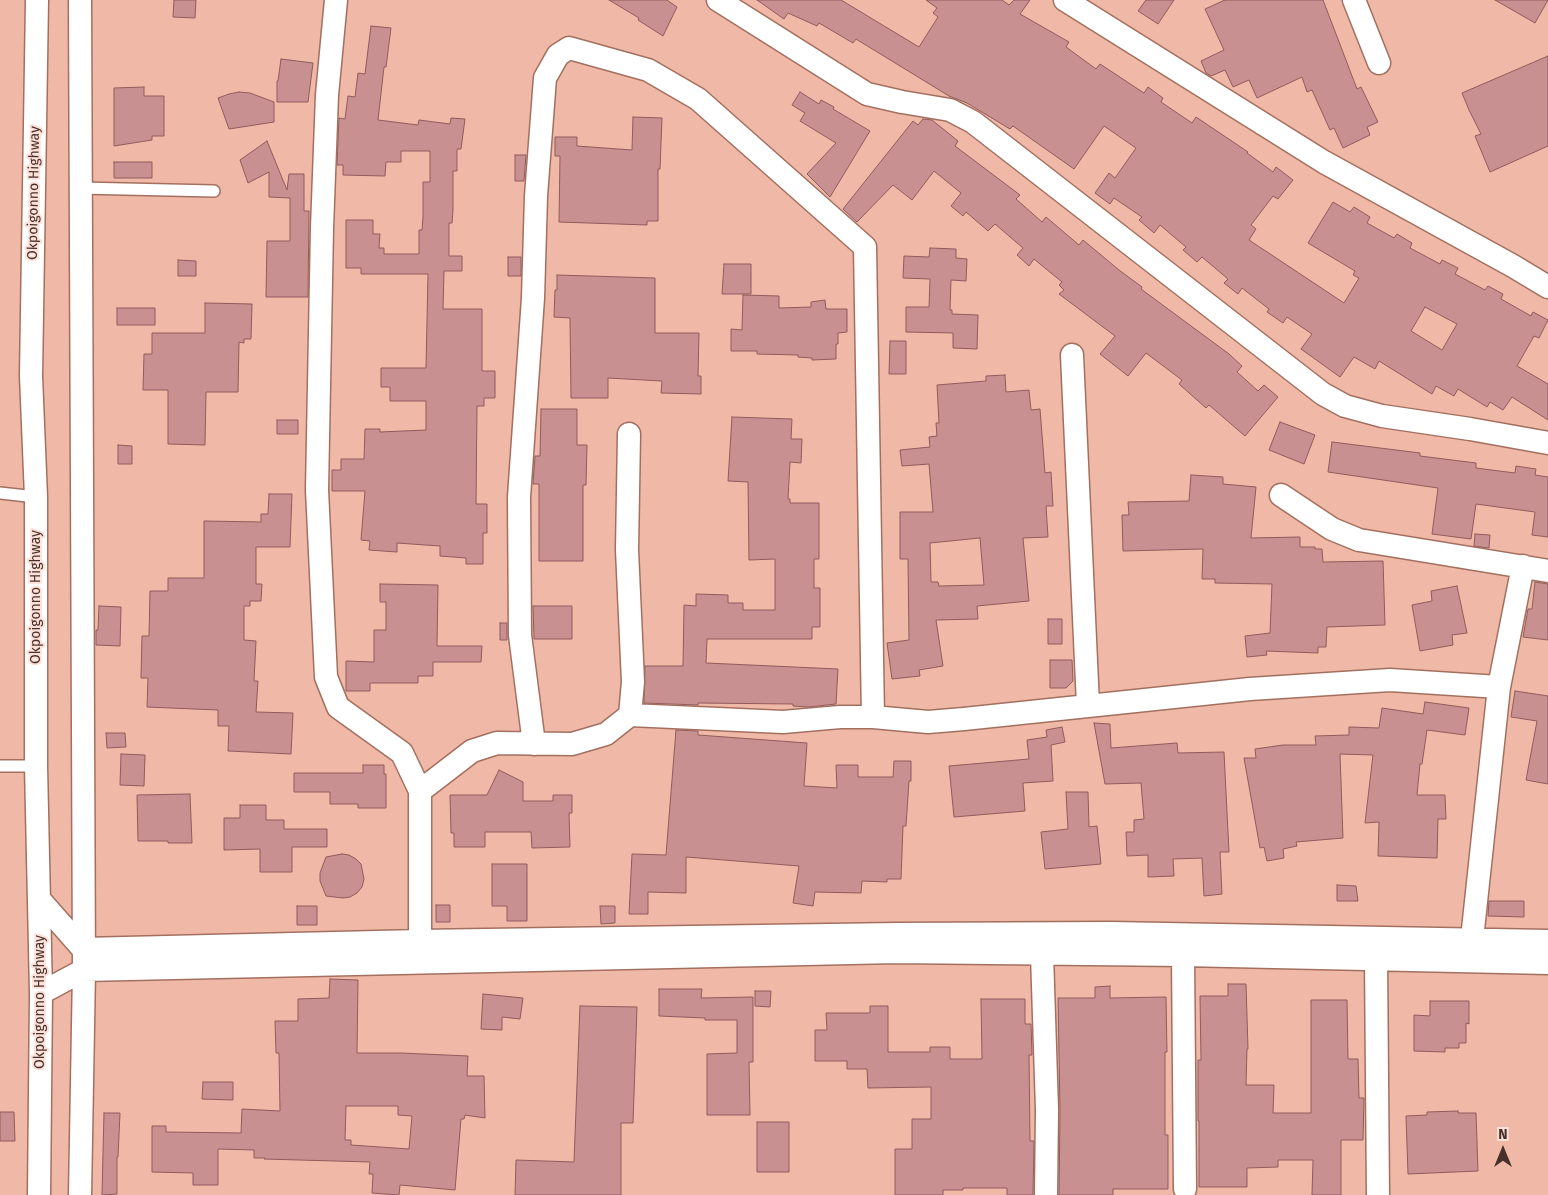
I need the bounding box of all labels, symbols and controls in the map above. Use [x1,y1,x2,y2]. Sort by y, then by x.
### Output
street label: Okpoigonno Highway [24,126,44,260]
street label: Okpoigonno Highway [28,530,44,664]
street label: Okpoigonno Highway [32,935,48,1069]
north arrow [1478,1125,1528,1175]
text: N [1498,1126,1508,1143]

